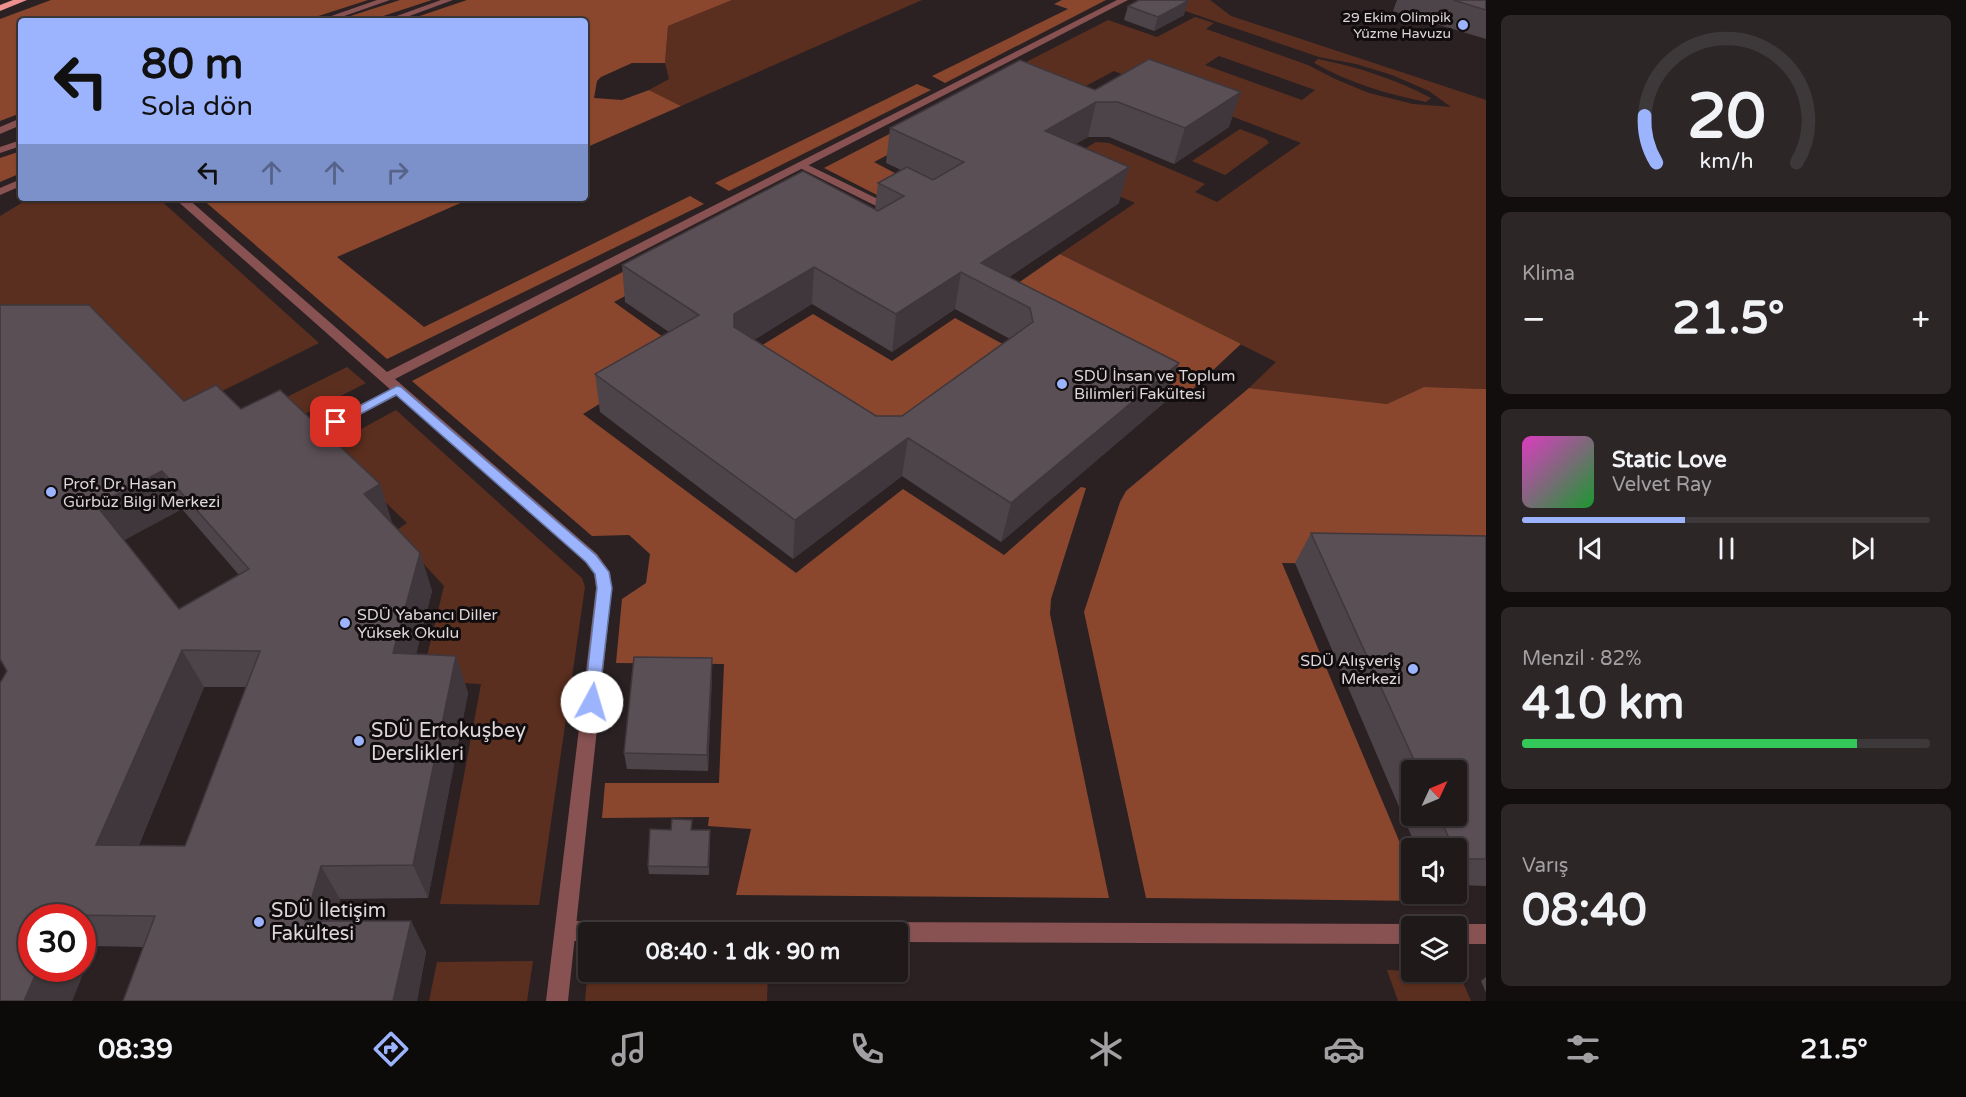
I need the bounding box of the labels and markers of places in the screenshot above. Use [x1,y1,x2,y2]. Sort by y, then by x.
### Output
place label: 29 Ekim Olimpik Yüzme Havuzu [1342,9,1451,42]
marker: 29 Ekim Olimpik Yüzme Havuzu [1456,18,1470,32]
place label: SDÜ İnsan ve Toplum Bilimleri Fakültesi [1074,366,1235,404]
marker: SDÜ İnsan ve Toplum Bilimleri Fakültesi [1055,377,1069,391]
pin [310,396,361,447]
place label: Prof. Dr. Hasan Gürbüz Bilgi Merkezi [63,474,220,512]
marker: Prof. Dr. Hasan Gürbüz Bilgi Merkezi [44,485,58,499]
place label: SDÜ Yabancı Diller Yüksek Okulu [357,605,498,643]
marker: SDÜ Yabancı Diller Yüksek Okulu [338,616,352,630]
place label: SDÜ Alışveriş Merkezi [1300,651,1401,689]
marker: SDÜ Alışveriş Merkezi [1406,662,1420,676]
place label: SDÜ Ertokuşbey Derslikleri [371,718,526,766]
marker: SDÜ Ertokuşbey Derslikleri [352,734,366,748]
place label: SDÜ İletişim Fakültesi [271,898,386,946]
marker: SDÜ İletişim Fakültesi [252,915,266,929]

